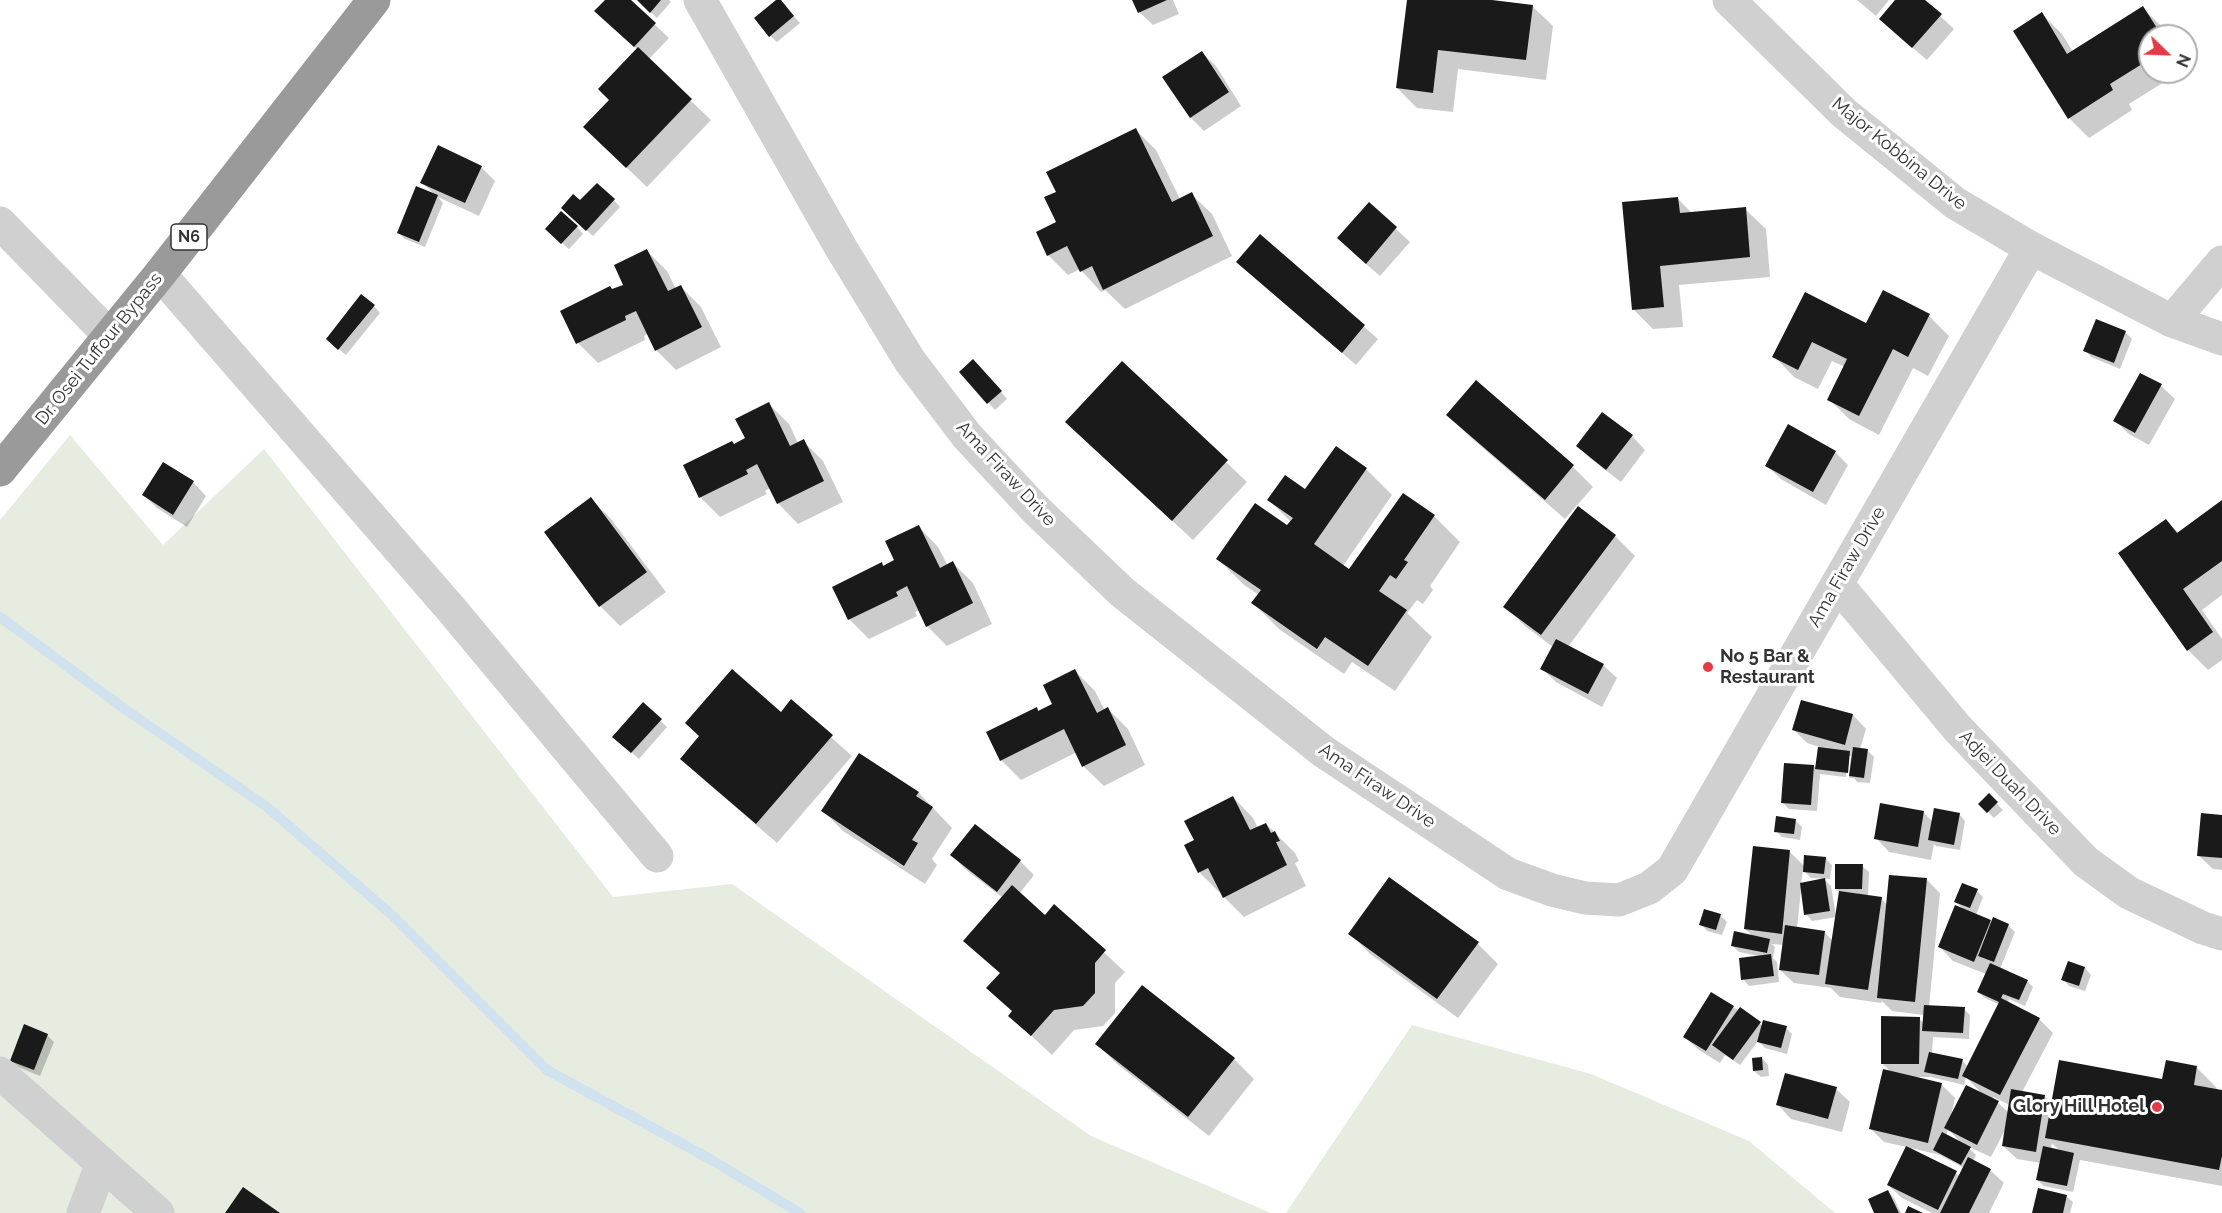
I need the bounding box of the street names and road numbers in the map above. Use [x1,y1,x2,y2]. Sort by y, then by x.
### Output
street label: Major Kobbina Drive [1827,93,1971,215]
road number: N6 [171,224,207,250]
street label: Dr. Osei Tuffour Bypass [31,269,167,429]
street label: Ama Firaw Drive [952,417,1060,531]
street label: Ama Firaw Drive [1804,503,1890,631]
street label: Adjei Duah Drive [1954,726,2066,840]
street label: Ama Firaw Drive [1315,739,1439,833]

